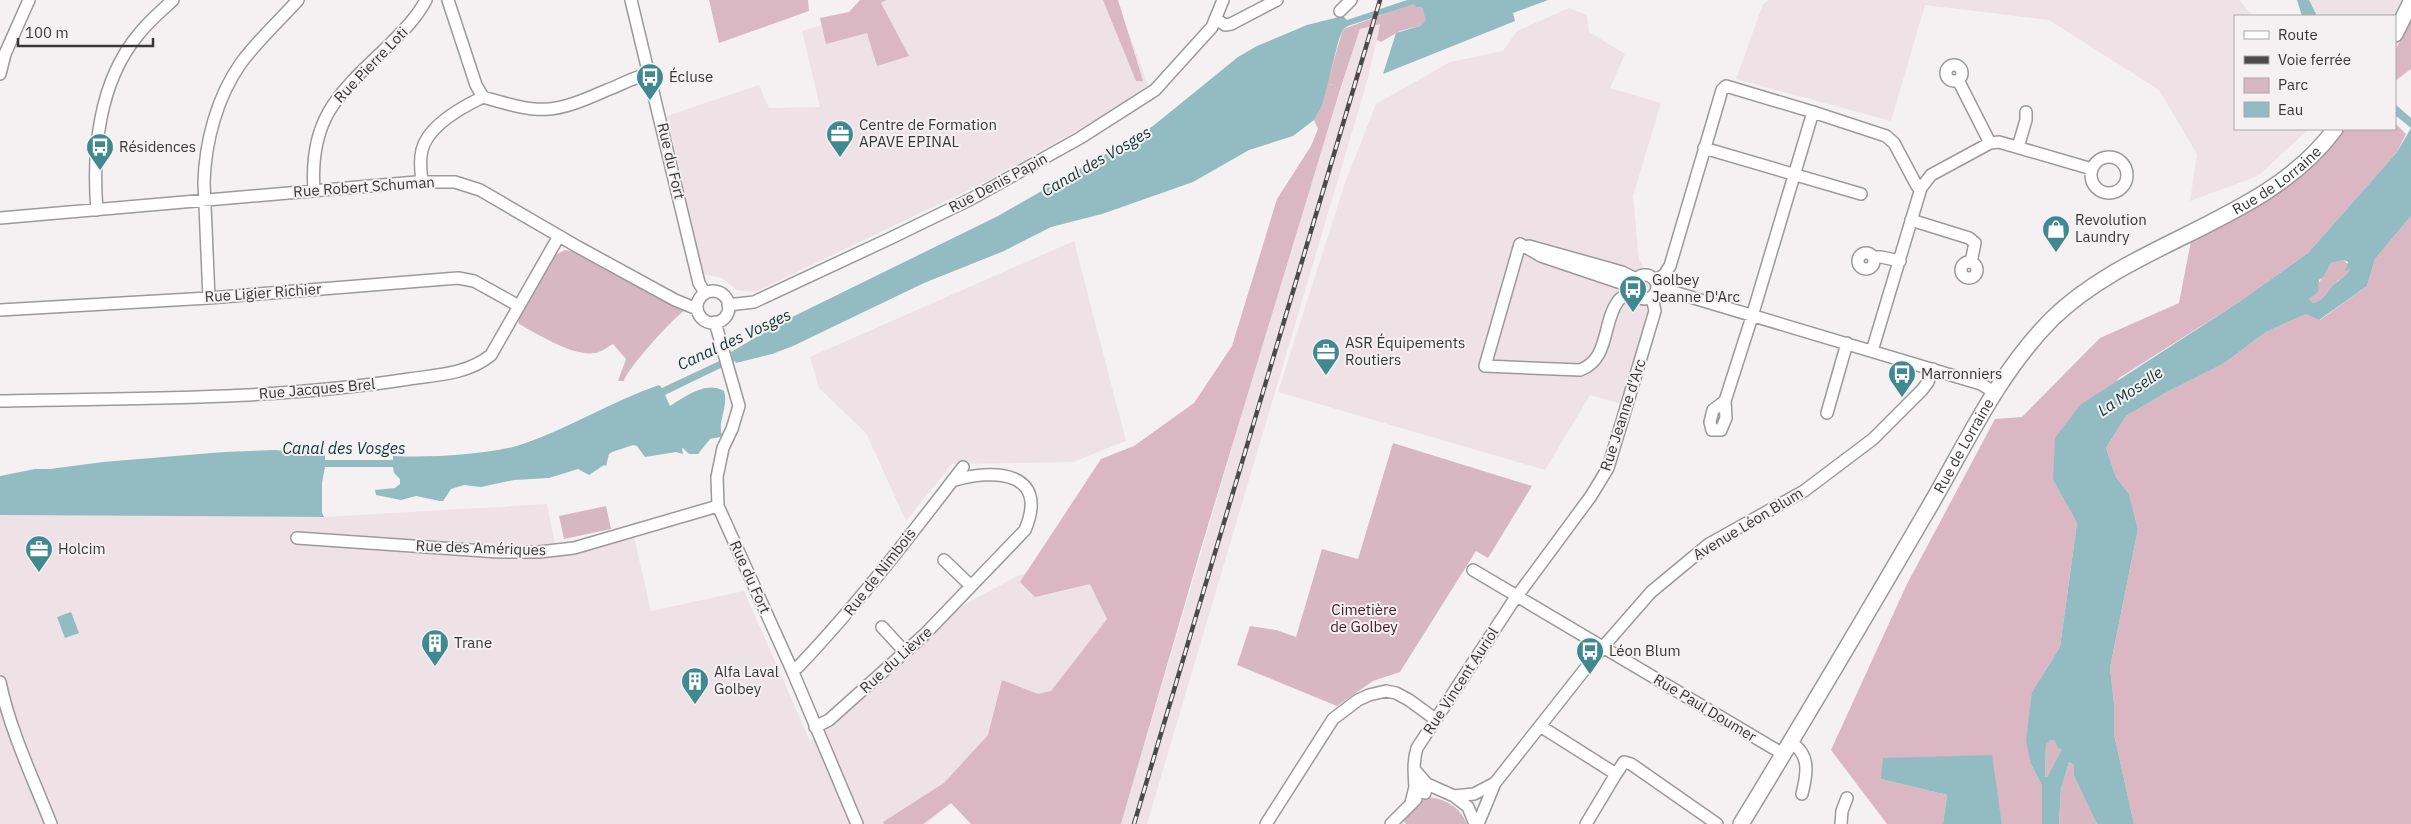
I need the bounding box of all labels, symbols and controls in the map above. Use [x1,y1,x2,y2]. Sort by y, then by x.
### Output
scale bar [18,15,152,47]
legend [2234,15,2396,130]
text: 100 m [25,23,69,42]
street label: Rue Pierre Loti [330,23,412,107]
text: Route [2278,25,2318,44]
text: Voie ferrée [2278,50,2351,69]
bus stop icon: Écluse [635,62,665,101]
place label: Écluse [669,67,713,86]
text: Parc [2278,75,2308,94]
text: Eau [2278,100,2303,119]
place label: Centre de Formation APAVE EPINAL [859,115,997,151]
office icon: Centre de Formation APAVE EPINAL [825,119,855,158]
street label: Rue du Fort [653,121,690,201]
water label: Canal des Vosges [1038,122,1154,200]
bus stop icon: Résidences [85,132,115,171]
place label: Résidences [119,137,196,156]
street label: Rue de Lorraine [2229,142,2325,219]
street label: Rue Denis Papin [945,149,1050,217]
street label: Rue Robert Schuman [293,172,435,201]
place label: Revolution Laundry [2075,210,2147,246]
shop icon: Revolution Laundry [2041,214,2071,253]
place label: Golbey Jeanne D'Arc [1652,270,1741,306]
bus stop icon: Golbey Jeanne D'Arc [1618,274,1648,313]
street label: Rue Ligier Richier [204,279,322,306]
water label: Canal des Vosges [674,304,794,374]
place label: ASR Équipements Routiers [1345,333,1465,369]
office icon: ASR Équipements Routiers [1311,337,1341,376]
street label: Rue Jeanne d'Arc [1595,356,1650,473]
bus stop icon: Marronniers [1887,359,1917,398]
water label: La Moselle [2094,362,2166,420]
place label: Marronniers [1921,364,2002,383]
street label: Rue Jacques Brel [258,374,376,403]
street label: Rue de Lorraine [1929,395,1998,496]
water label: Canal des Vosges [283,438,405,458]
street label: Avenue Léon Blum [1689,483,1806,564]
street label: Rue de Nimbois [839,524,920,619]
office icon: Holcim [24,534,54,573]
street label: Rue des Amériques [415,536,547,559]
street label: Rue du Fort [726,537,775,616]
place label: Holcim [58,539,105,558]
park label: Cimetière de Golbey [1330,600,1398,636]
street label: Rue du Lièvre [855,622,936,697]
street label: Rue Vincent Auriol [1419,623,1502,738]
building icon: Trane [420,628,450,667]
place label: Trane [454,633,492,652]
bus stop icon: Léon Blum [1575,636,1605,675]
place label: Léon Blum [1609,641,1681,660]
place label: Alfa Laval Golbey [714,662,779,698]
building icon: Alfa Laval Golbey [680,666,710,705]
street label: Rue Paul Doumer [1650,669,1761,746]

